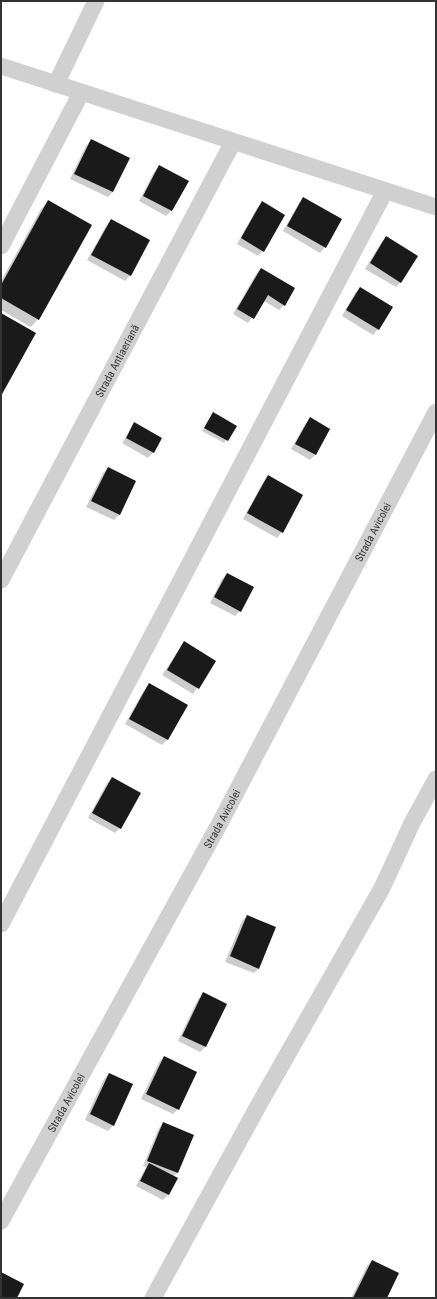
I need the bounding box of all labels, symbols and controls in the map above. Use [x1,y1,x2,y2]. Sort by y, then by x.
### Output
street label: Strada Antiaeriană [93,322,142,399]
street label: Strada Avicolei [352,500,394,564]
street label: Strada Avicolei [201,787,243,850]
street label: Strada Avicolei [45,1071,87,1134]

